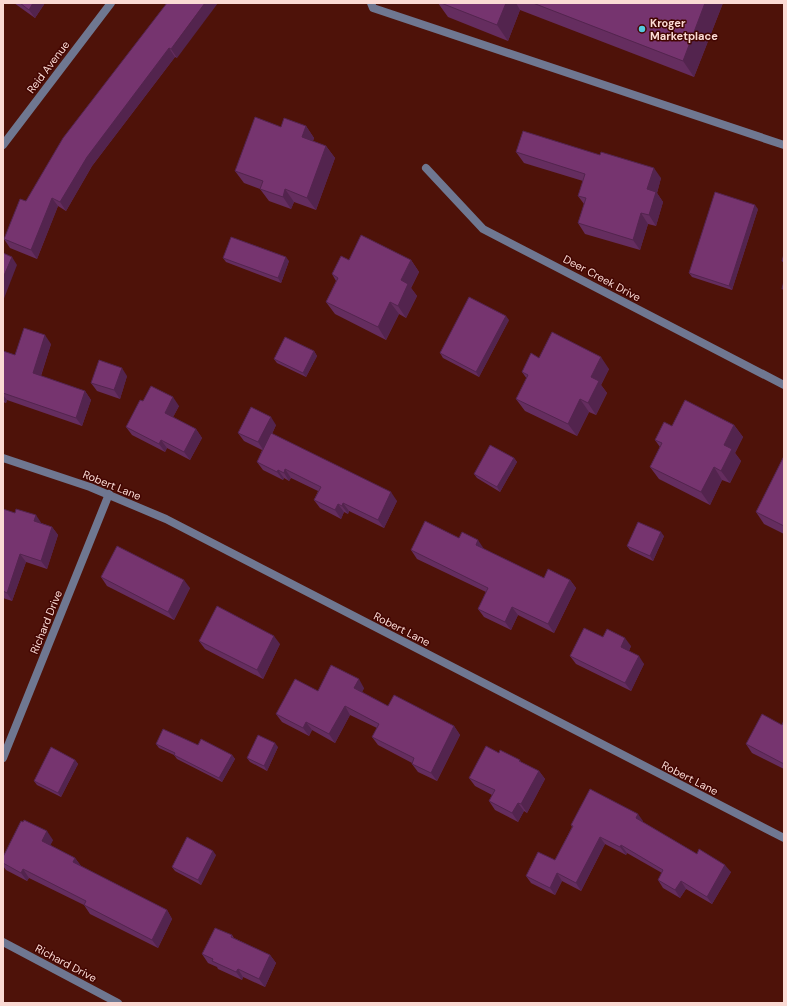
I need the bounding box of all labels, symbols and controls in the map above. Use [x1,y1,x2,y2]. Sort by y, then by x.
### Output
place label: Kroger Marketplace [650,16,718,43]
marker: Kroger Marketplace [637,24,647,34]
street label: Reid Avenue [24,38,72,96]
street label: Deer Creek Drive [561,252,643,304]
street label: Robert Lane [81,467,143,503]
street label: Richard Drive [27,588,65,656]
street label: Robert Lane [371,609,433,649]
street label: Robert Lane [659,758,721,798]
street label: Richard Drive [33,941,99,985]

